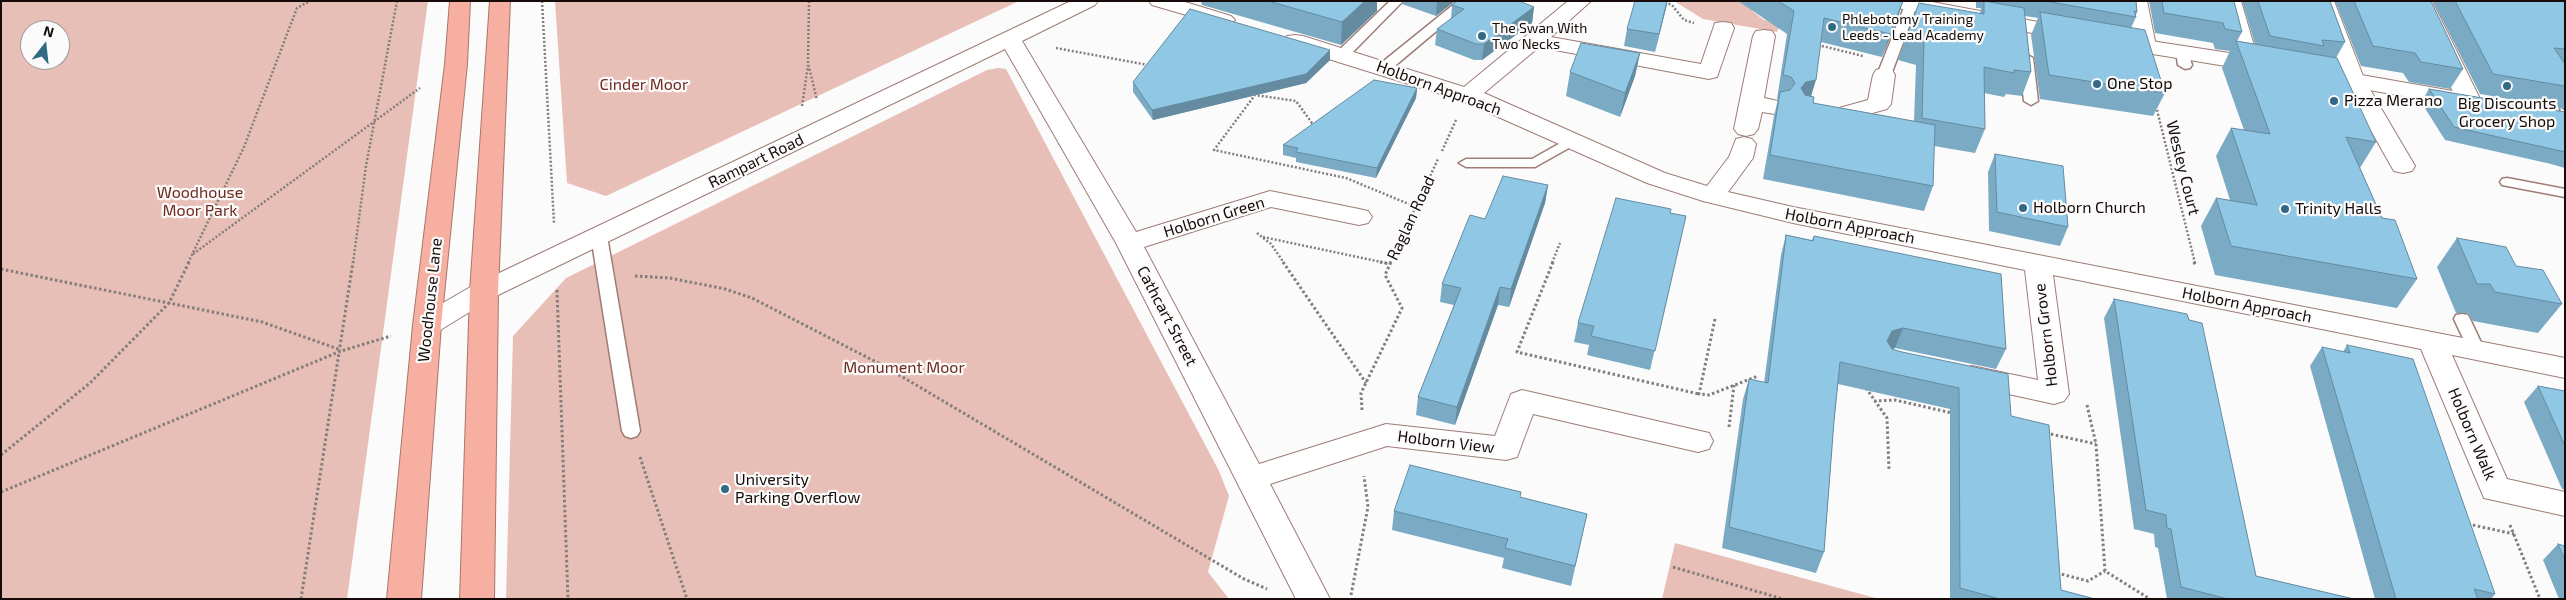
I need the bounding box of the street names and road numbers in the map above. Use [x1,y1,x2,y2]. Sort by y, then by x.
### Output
street label: Holborn Approach [1374,56,1504,120]
street label: Wesley Court [2162,119,2204,217]
street label: Rampart Road [705,130,807,192]
street label: Raglan Road [1383,173,1439,263]
street label: Holborn Green [1161,193,1267,241]
street label: Holborn Approach [1784,204,1916,248]
street label: Woodhouse Lane [414,237,446,363]
street label: Cathcart Street [1133,263,1201,369]
street label: Holborn Grove [2030,282,2062,388]
street label: Holborn Approach [2181,283,2313,327]
street label: Holborn Walk [2444,385,2500,483]
street label: Holborn View [1396,427,1496,457]

